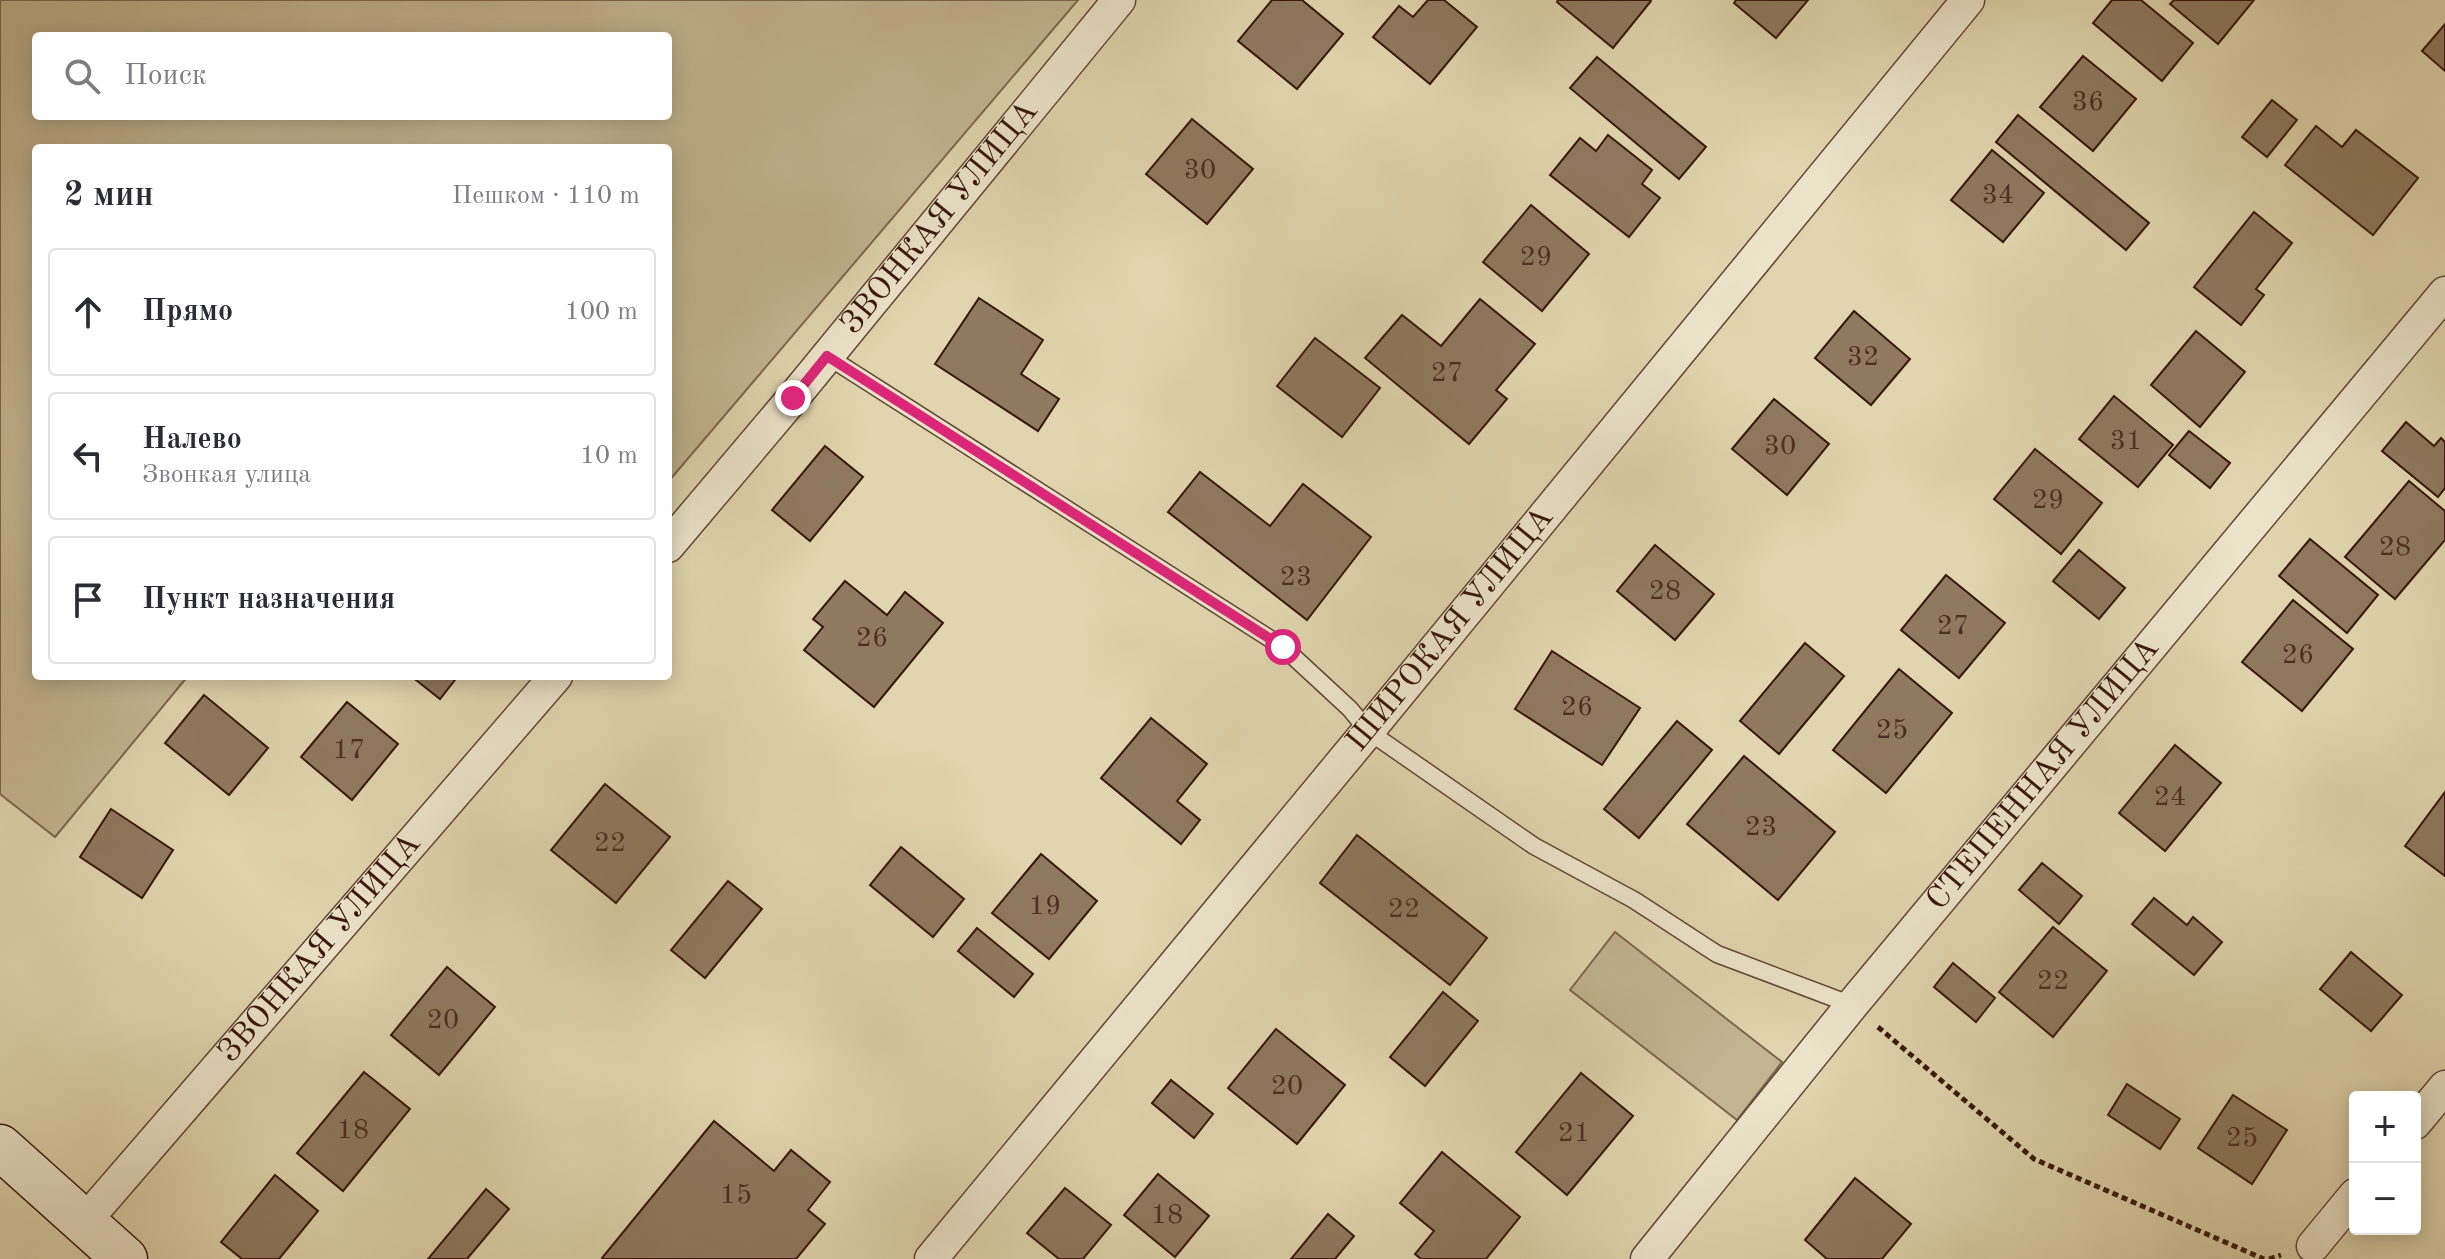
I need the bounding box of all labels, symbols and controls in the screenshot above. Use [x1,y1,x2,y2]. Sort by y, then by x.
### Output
search box [32,32,672,120]
icon: search [60,54,104,98]
text: Поиск [124,61,207,91]
house number: 36 [2072,89,2104,117]
street label: ЗВОНКАЯ УЛИЦА [836,96,1045,341]
house number: 30 [1184,157,1216,185]
text: 2 мин [64,179,154,213]
house number: 34 [1982,182,2014,210]
text: Пешком · 110 m [452,183,640,209]
house number: 29 [1520,244,1552,272]
icon: ahead [66,290,110,334]
text: Прямо [142,297,233,327]
text: 100 m [565,299,638,325]
house number: 32 [1847,344,1879,372]
house number: 27 [1431,360,1463,388]
route end [775,380,811,416]
text: Налево [142,425,242,455]
house number: 31 [2110,428,2142,456]
house number: 30 [1764,433,1796,461]
icon: left [66,434,110,478]
text: 10 m [580,443,638,469]
text: Звонкая улица [142,462,311,488]
house number: 29 [2032,487,2064,515]
street label: ШИРОКАЯ УЛИЦА [1342,502,1560,758]
house number: 28 [2379,534,2411,562]
house number: 23 [1280,564,1312,592]
icon: arrive [66,578,110,622]
house number: 28 [1649,578,1681,606]
text: Пункт назначения [142,585,395,615]
house number: 27 [1937,613,1969,641]
house number: 26 [856,625,888,653]
route start [1265,629,1301,665]
street label: СТЕПЕННАЯ УЛИЦА [1922,633,2166,917]
house number: 26 [2282,642,2314,670]
house number: 26 [1561,694,1593,722]
house number: 25 [1876,717,1908,745]
house number: 17 [333,737,365,765]
house number: 24 [2154,784,2186,812]
house number: 23 [1745,814,1777,842]
street label: ЗВОНКАЯ УЛИЦА [213,828,428,1069]
house number: 22 [594,830,626,858]
house number: 19 [1029,893,1061,921]
house number: 22 [1388,896,1420,924]
house number: 22 [2037,968,2069,996]
house number: 20 [427,1007,459,1035]
house number: 20 [1271,1073,1303,1101]
map controls [2349,1091,2421,1235]
button: + [2349,1091,2421,1163]
house number: 18 [337,1117,369,1145]
house number: 21 [1558,1120,1590,1148]
house number: 25 [2226,1125,2258,1153]
button: − [2349,1163,2421,1235]
house number: 15 [720,1182,752,1210]
house number: 18 [1151,1202,1183,1230]

